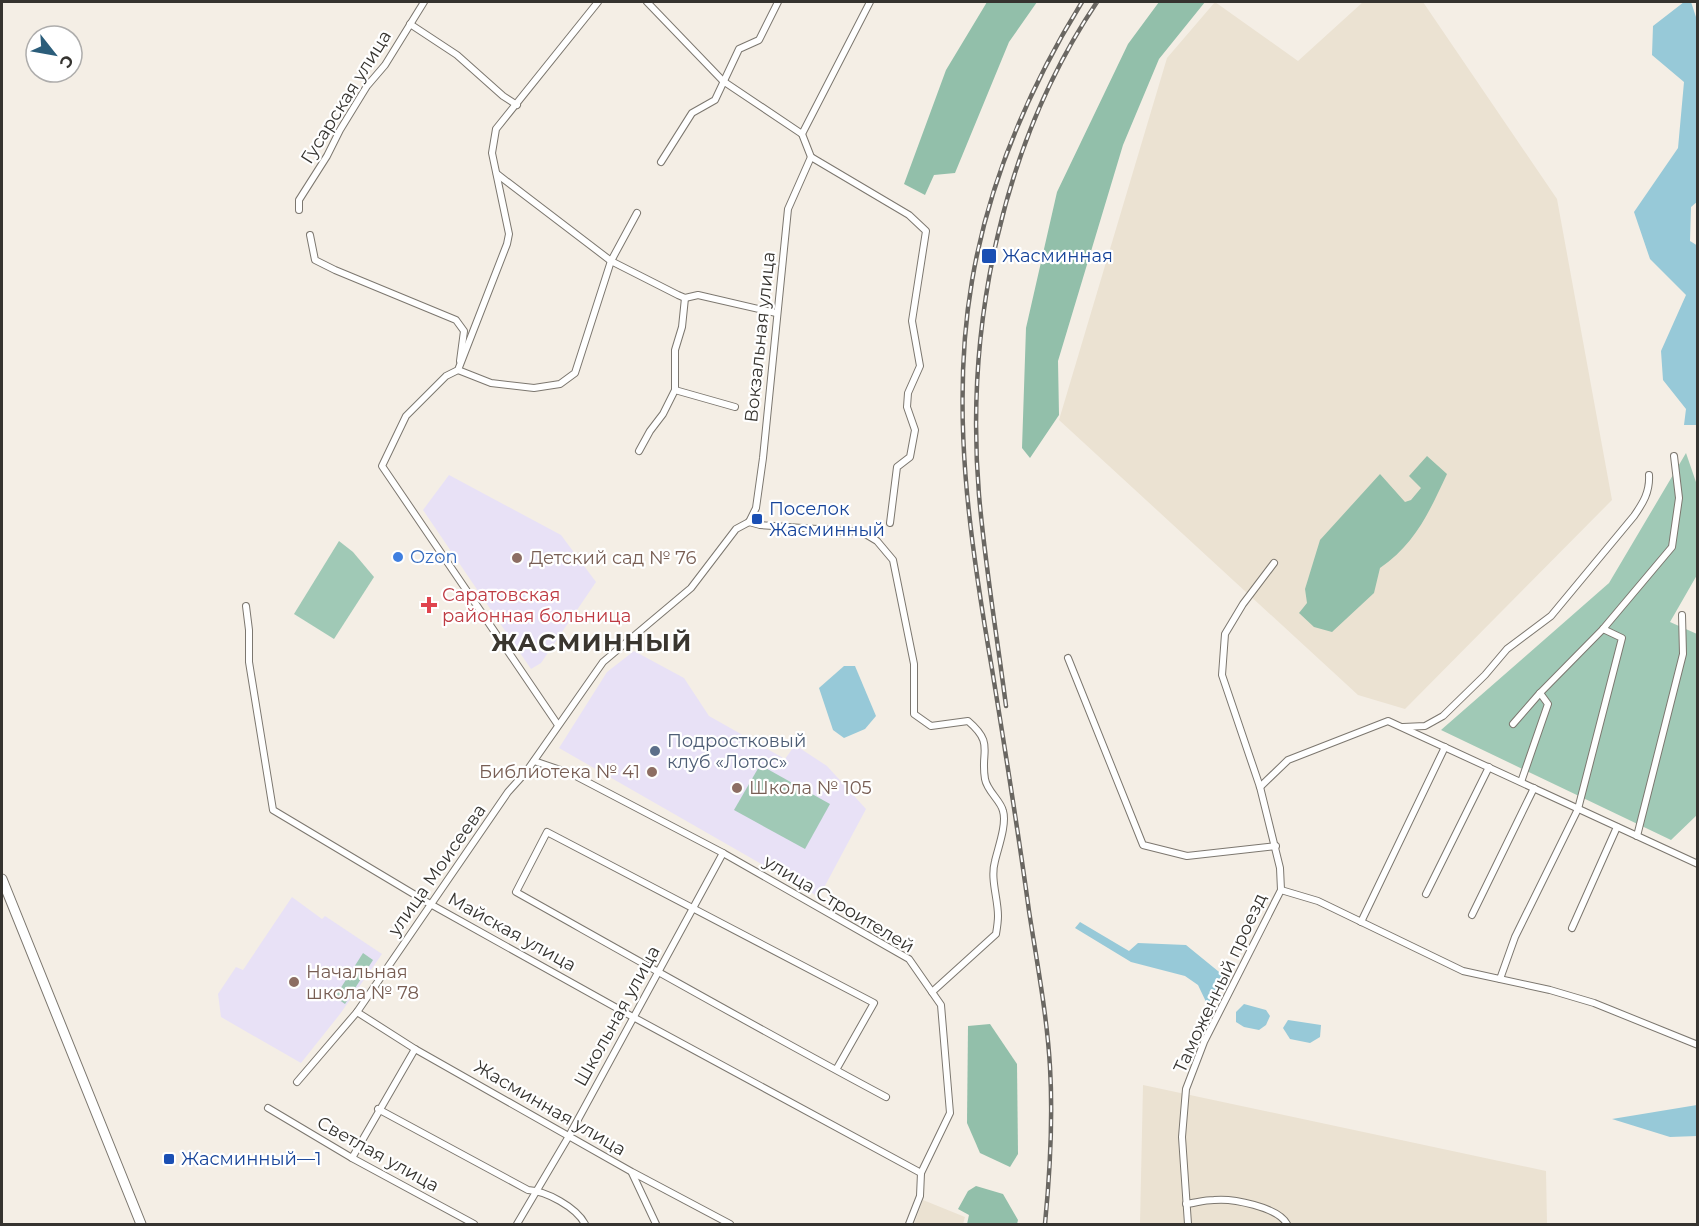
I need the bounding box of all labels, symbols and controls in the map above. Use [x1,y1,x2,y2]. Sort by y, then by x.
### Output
north arrow [24,24,84,84]
street label: Гусарская улица [296,26,396,168]
text: С [55,52,78,72]
place label: Жасминная [1002,245,1113,267]
marker: Жасминная [980,247,998,265]
street label: Вокзальная улица [740,251,780,423]
place label: Поселок Жасминный [769,498,885,541]
marker: Поселок Жасминный [750,512,764,526]
place label: Ozon [410,546,458,568]
place label: Детский сад № 76 [529,547,697,569]
marker: Ozon [391,550,405,564]
marker: Детский сад № 76 [510,551,524,565]
place label: Саратовская районная больница [442,584,631,627]
marker: Саратовская районная больница [420,596,438,614]
district label: ЖАСМИННЫЙ [491,628,693,657]
place label: Подростковый клуб «Лотос» [667,730,806,773]
marker: Подростковый клуб «Лотос» [648,744,662,758]
place label: Библиотека № 41 [479,761,640,783]
marker: Библиотека № 41 [645,765,659,779]
place label: Школа № 105 [749,777,872,799]
marker: Школа № 105 [730,781,744,795]
street label: улица Моисеева [383,800,491,941]
street label: улица Строителей [759,850,918,958]
street label: Майская улица [444,888,580,976]
street label: Таможенный проезд [1169,890,1271,1076]
street label: Школьная улица [569,942,665,1090]
place label: Начальная школа № 78 [306,961,419,1004]
marker: Начальная школа № 78 [287,975,301,989]
street label: Жасминная улица [470,1056,630,1160]
street label: Светлая улица [313,1111,443,1197]
place label: Жасминный—1 [181,1148,321,1170]
marker: Жасминный—1 [162,1152,176,1166]

